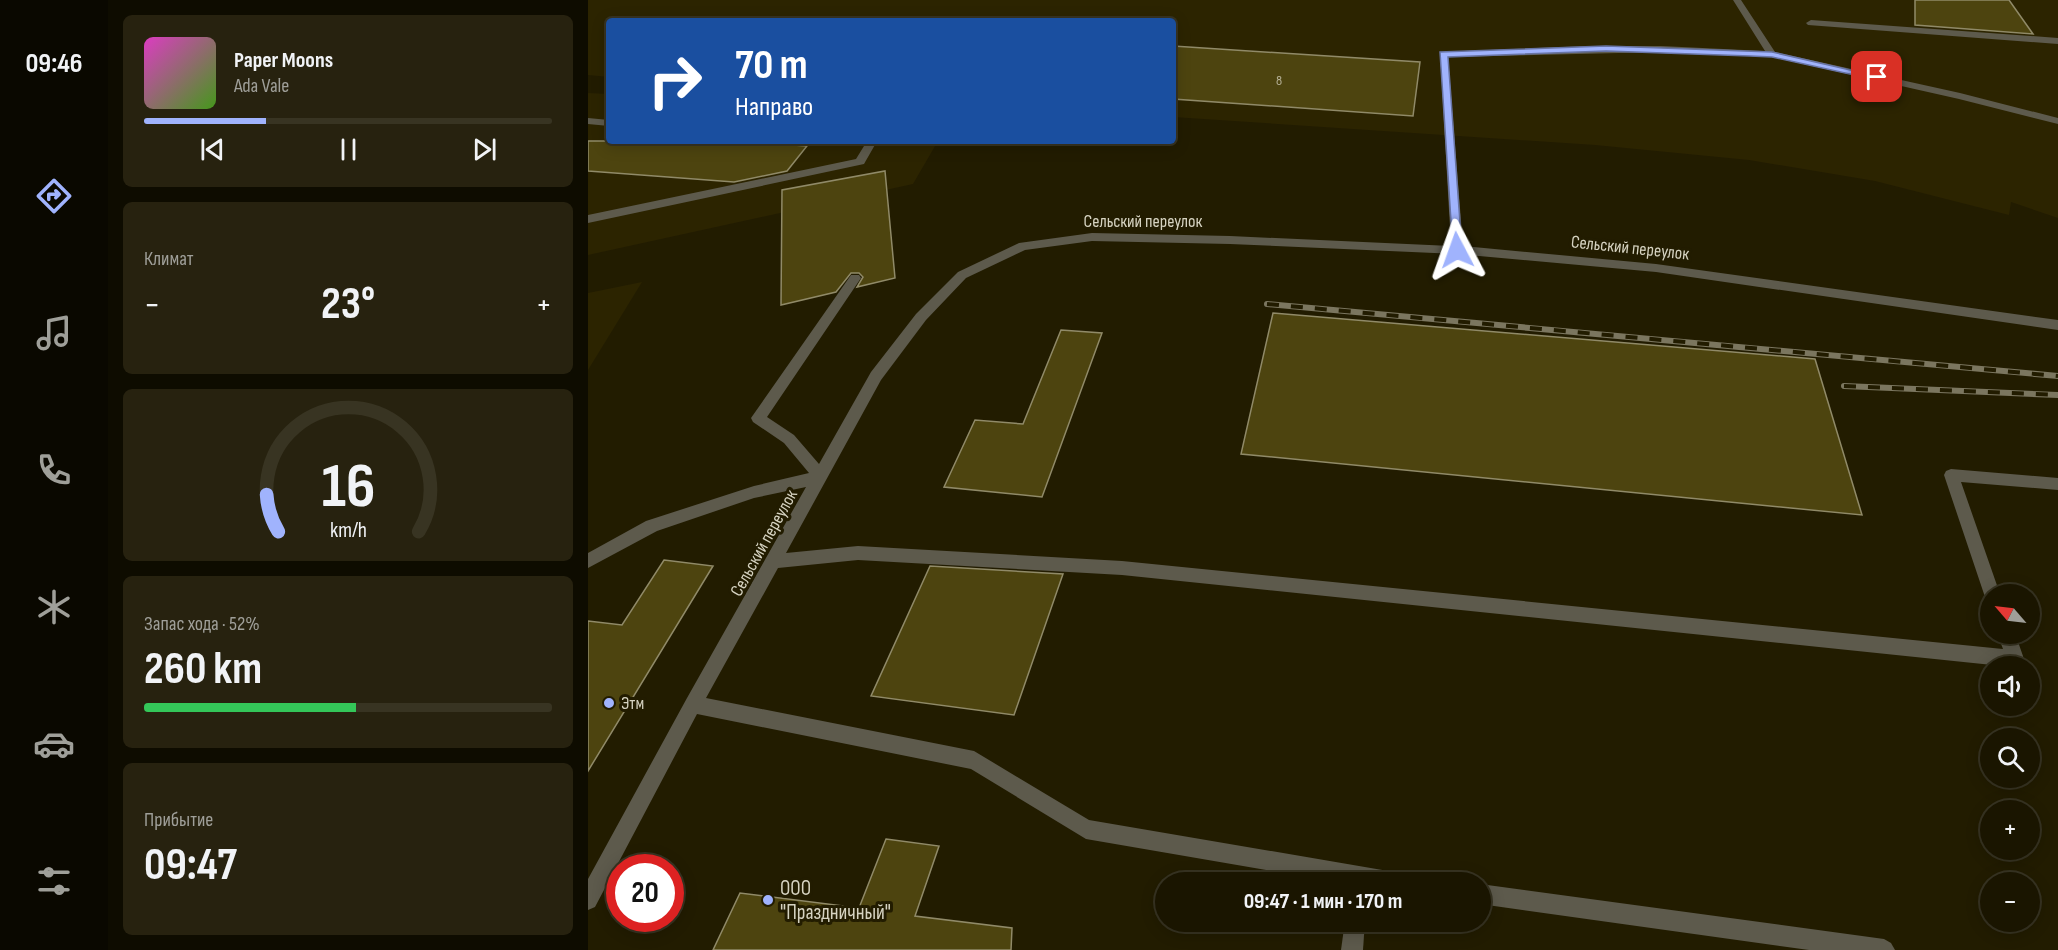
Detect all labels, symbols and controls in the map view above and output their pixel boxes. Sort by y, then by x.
text: 70 m [735,40,808,91]
icon: right [636,42,714,120]
text: Paper Moons [234,47,333,74]
text: 09:46 [26,48,82,80]
pin [1851,51,1902,102]
icon: arrive [1860,60,1893,93]
house number: 8 [1276,72,1282,89]
text: Ada Vale [234,74,289,98]
text: Направо [735,91,813,123]
icon: previous [196,133,229,166]
icon: pause [332,133,365,166]
icon: next [468,133,501,166]
icon: directions [33,175,75,217]
street label: Сельский переулок [1084,211,1203,232]
position arrow [1425,218,1489,282]
street label: Сельский переулок [1570,231,1690,265]
text: Климат [144,247,194,271]
text: 23° [321,277,375,332]
text: − [144,285,160,325]
text: + [536,285,552,325]
icon: music [33,312,75,354]
icon: phone [33,449,75,491]
text: 16 [321,450,375,525]
street label: Сельский переулок [726,486,802,600]
text: km/h [329,518,367,543]
north arrow [1980,584,2040,644]
map controls [1980,584,2040,932]
icon: climate [33,586,75,628]
text: Запас хода · 52% [144,612,260,636]
text: 260 km [144,642,262,697]
button: sound [1980,656,2040,716]
place label: Этм [621,693,644,714]
marker: Этм [602,696,616,710]
icon: car [33,723,75,765]
button: search [1980,728,2040,788]
button: + [1980,800,2040,860]
text: Прибытие [144,808,213,832]
text: 09:47 [144,838,237,893]
speed limit sign: 20 [606,854,684,932]
icon: filters [33,860,75,902]
button: − [1980,872,2040,932]
place label: ООО "Праздничный" [780,876,891,925]
text: 09:47 · 1 мин · 170 m [1244,888,1402,915]
marker: ООО "Праздничный" [761,893,775,907]

